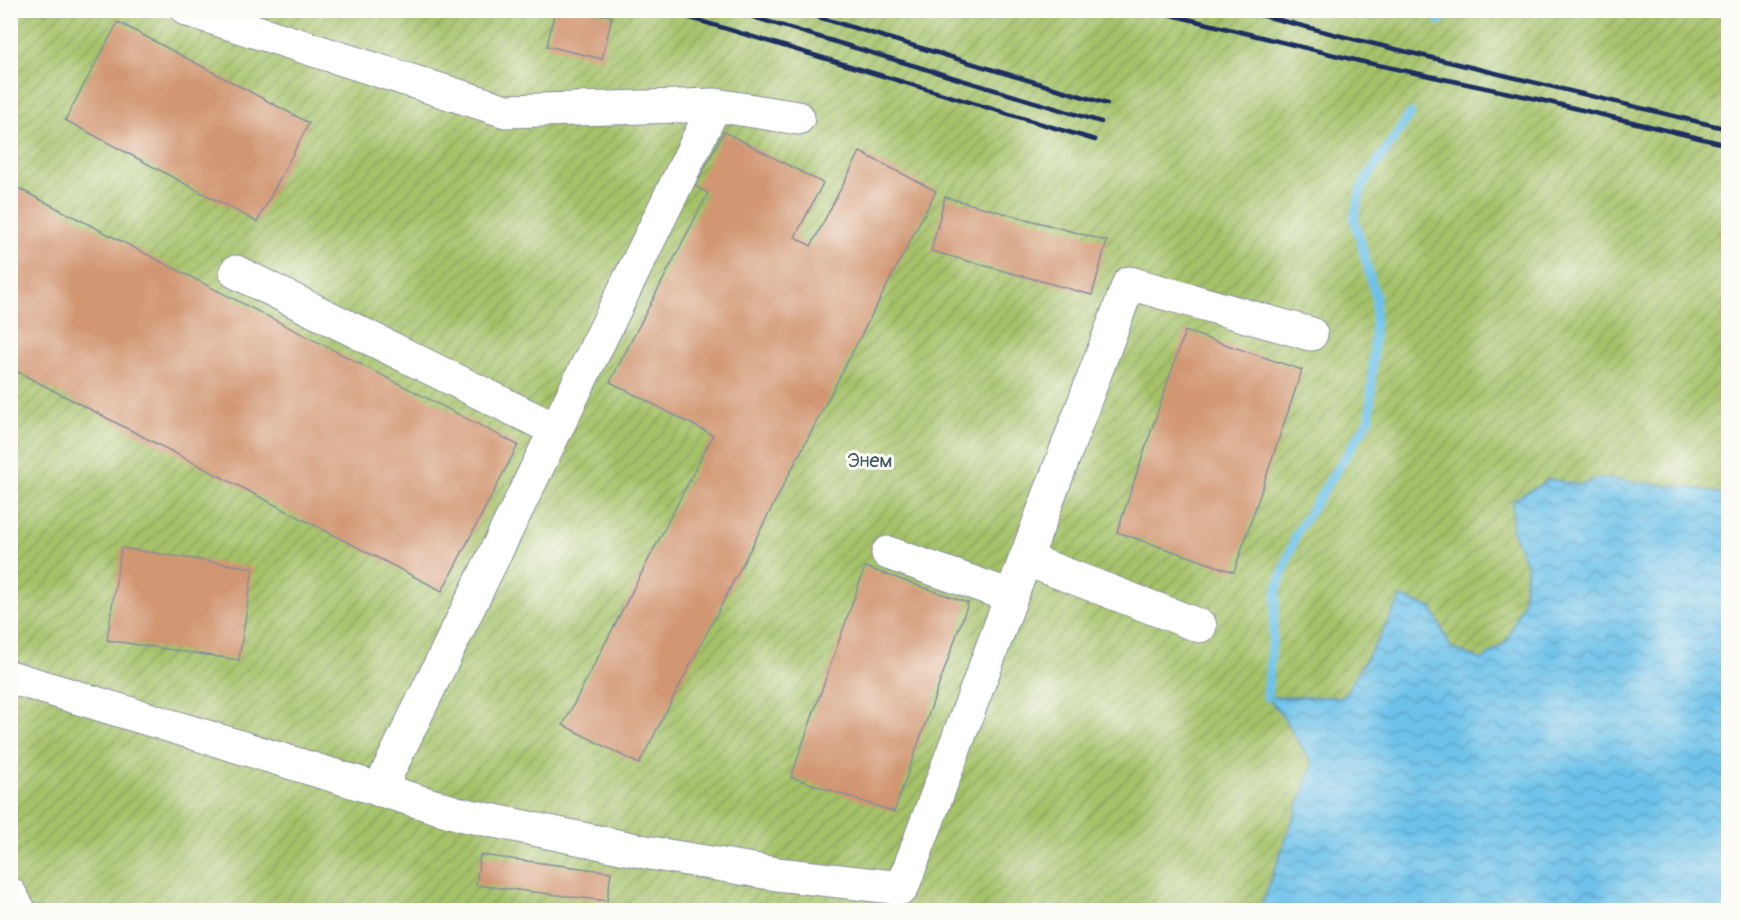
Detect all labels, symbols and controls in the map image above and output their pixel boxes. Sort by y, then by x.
park label: Энем [847,448,893,473]

